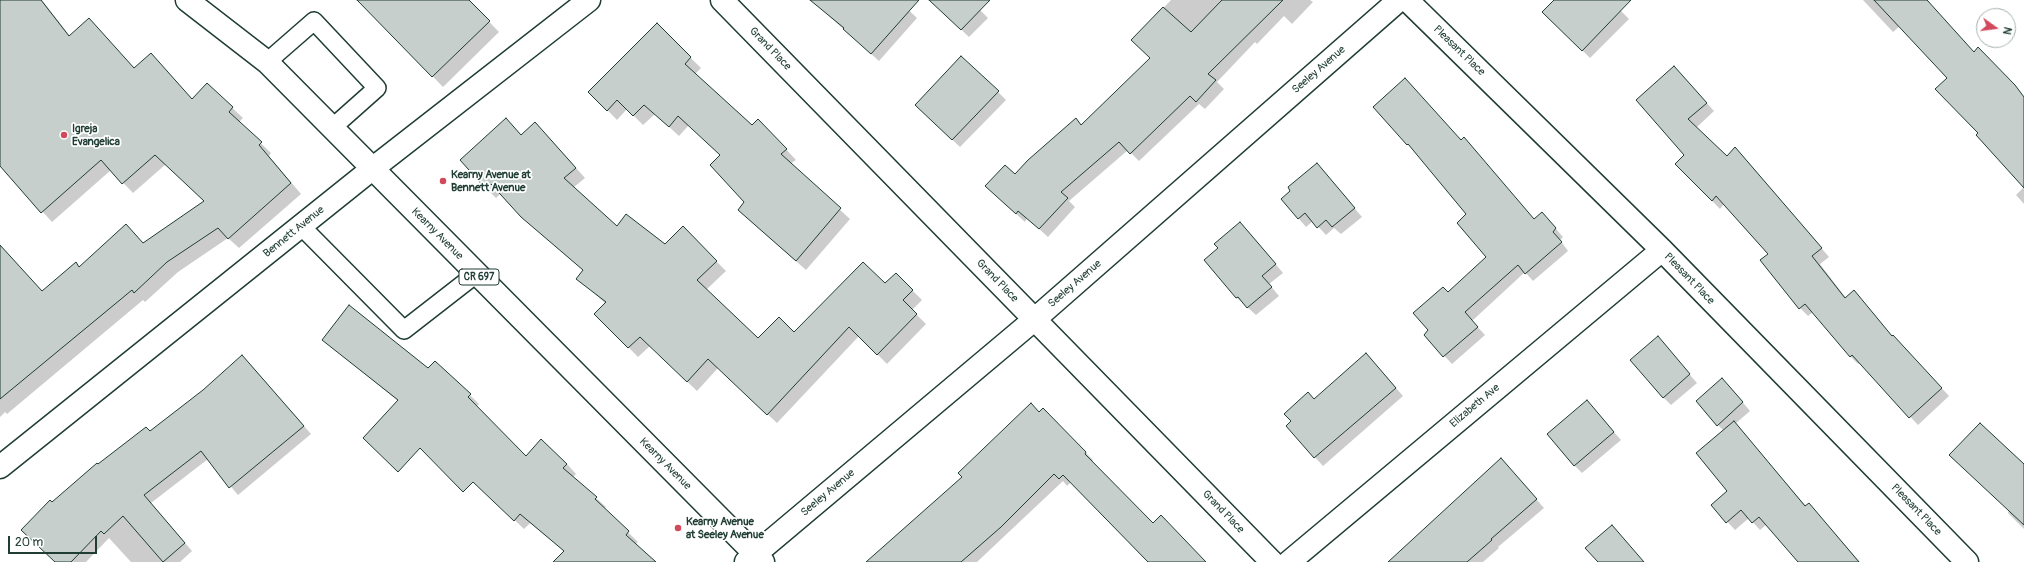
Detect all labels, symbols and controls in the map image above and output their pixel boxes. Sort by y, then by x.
north arrow [1976,8,2016,48]
street label: Pleasant Place [1430,23,1488,79]
street label: Grand Place [746,25,794,73]
text: N [2000,26,2014,36]
street label: Seeley Avenue [1290,43,1348,97]
place label: Igreja Evangelica [72,122,120,148]
marker: Igreja Evangelica [59,130,69,140]
place label: Kearny Avenue at Bennett Avenue [451,168,531,194]
marker: Kearny Avenue at Bennett Avenue [438,176,448,186]
street label: Bennett Avenue [261,203,327,261]
street label: Kearny Avenue [408,205,466,263]
street label: Pleasant Place [1661,250,1717,308]
street label: Grand Place [973,257,1021,305]
street label: Seeley Avenue [1046,257,1104,311]
road number: CR 697 [459,269,499,285]
street label: Elizabeth Ave [1447,381,1503,431]
street label: Kearny Avenue [636,435,694,493]
street label: Seeley Avenue [798,467,858,519]
street label: Pleasant Place [1888,481,1944,539]
street label: Grand Place [1199,488,1247,536]
place label: Kearny Avenue at Seeley Avenue [686,515,764,541]
marker: Kearny Avenue at Seeley Avenue [673,523,683,533]
scale bar [10,528,99,554]
text: 20 m [15,535,43,550]

